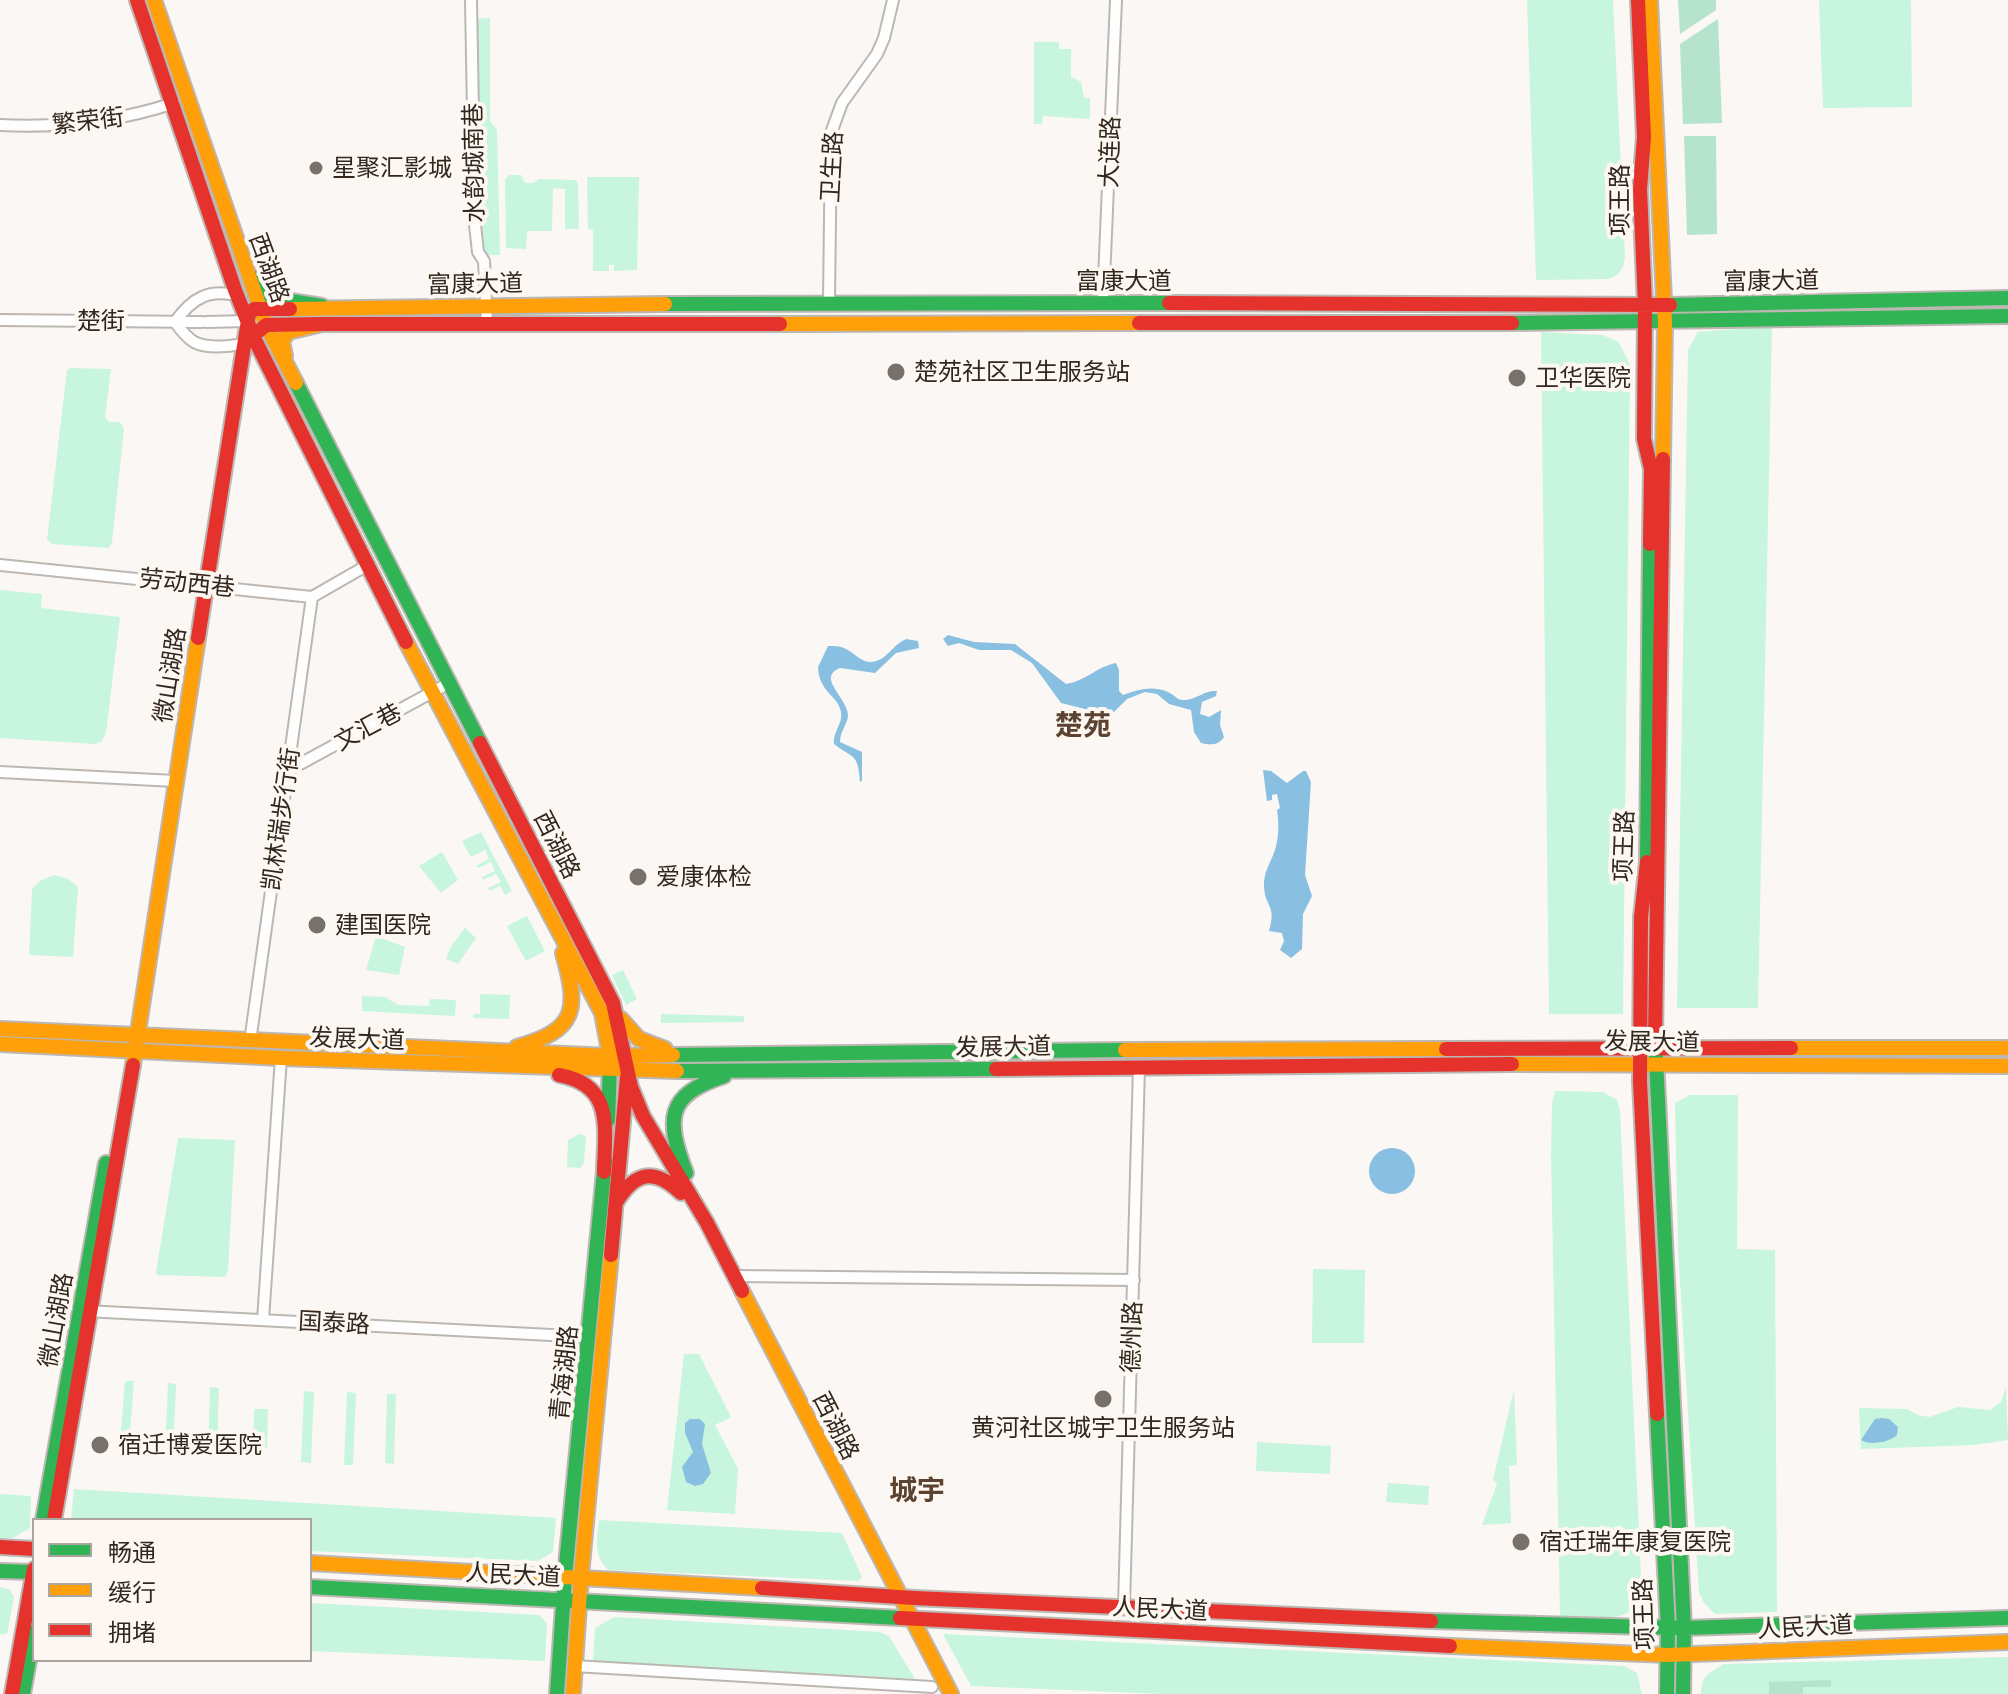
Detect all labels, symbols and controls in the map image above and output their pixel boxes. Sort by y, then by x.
street label: 繁荣街 [51,102,125,140]
street label: 水韵城南巷 [459,103,489,223]
street label: 大连路 [1094,116,1126,188]
street label: 卫生路 [816,130,848,204]
place label: 星聚汇影城 [332,154,452,182]
marker: 星聚汇影城 [307,159,325,177]
street label: 项王路 [1606,164,1634,236]
street label: 西湖路 [243,229,295,307]
street label: 富康大道 [1723,266,1819,296]
street label: 富康大道 [1076,267,1172,295]
street label: 富康大道 [427,269,523,299]
street label: 楚街 [77,307,125,335]
place label: 楚苑社区卫生服务站 [914,358,1130,386]
marker: 楚苑社区卫生服务站 [885,361,907,383]
place label: 卫华医院 [1535,364,1631,392]
marker: 卫华医院 [1506,367,1528,389]
street label: 劳动西巷 [138,564,236,602]
street label: 微山湖路 [148,625,192,725]
street label: 文汇巷 [329,697,407,757]
district label: 楚苑 [1055,709,1111,743]
street label: 凯林瑞步行街 [257,746,305,892]
street label: 西湖路 [528,806,586,884]
street label: 项王路 [1608,810,1640,882]
place label: 爱康体检 [656,863,752,891]
marker: 爱康体检 [627,866,649,888]
place label: 建国医院 [335,911,431,939]
marker: 建国医院 [306,914,328,936]
street label: 发展大道 [309,1023,405,1055]
street label: 发展大道 [1604,1027,1700,1057]
street label: 发展大道 [955,1032,1051,1062]
street label: 微山湖路 [33,1270,79,1370]
street label: 德州路 [1116,1301,1148,1373]
street label: 国泰路 [297,1307,371,1339]
street label: 青海湖路 [545,1324,583,1422]
street label: 西湖路 [807,1387,865,1465]
marker: 黄河社区城宇卫生服务站 [1092,1388,1114,1410]
place label: 黄河社区城宇卫生服务站 [971,1414,1235,1442]
place label: 宿迁博爱医院 [118,1431,262,1459]
marker: 宿迁博爱医院 [89,1434,111,1456]
district label: 城宇 [889,1474,945,1508]
legend [32,1518,312,1662]
place label: 宿迁瑞年康复医院 [1539,1528,1731,1556]
marker: 宿迁瑞年康复医院 [1510,1531,1532,1553]
text: 畅通 [108,1539,156,1566]
street label: 人民大道 [464,1558,562,1592]
street label: 项王路 [1628,1578,1660,1650]
text: 缓行 [108,1579,156,1606]
street label: 人民大道 [1111,1592,1209,1626]
street label: 人民大道 [1756,1610,1854,1644]
text: 拥堵 [108,1619,156,1646]

